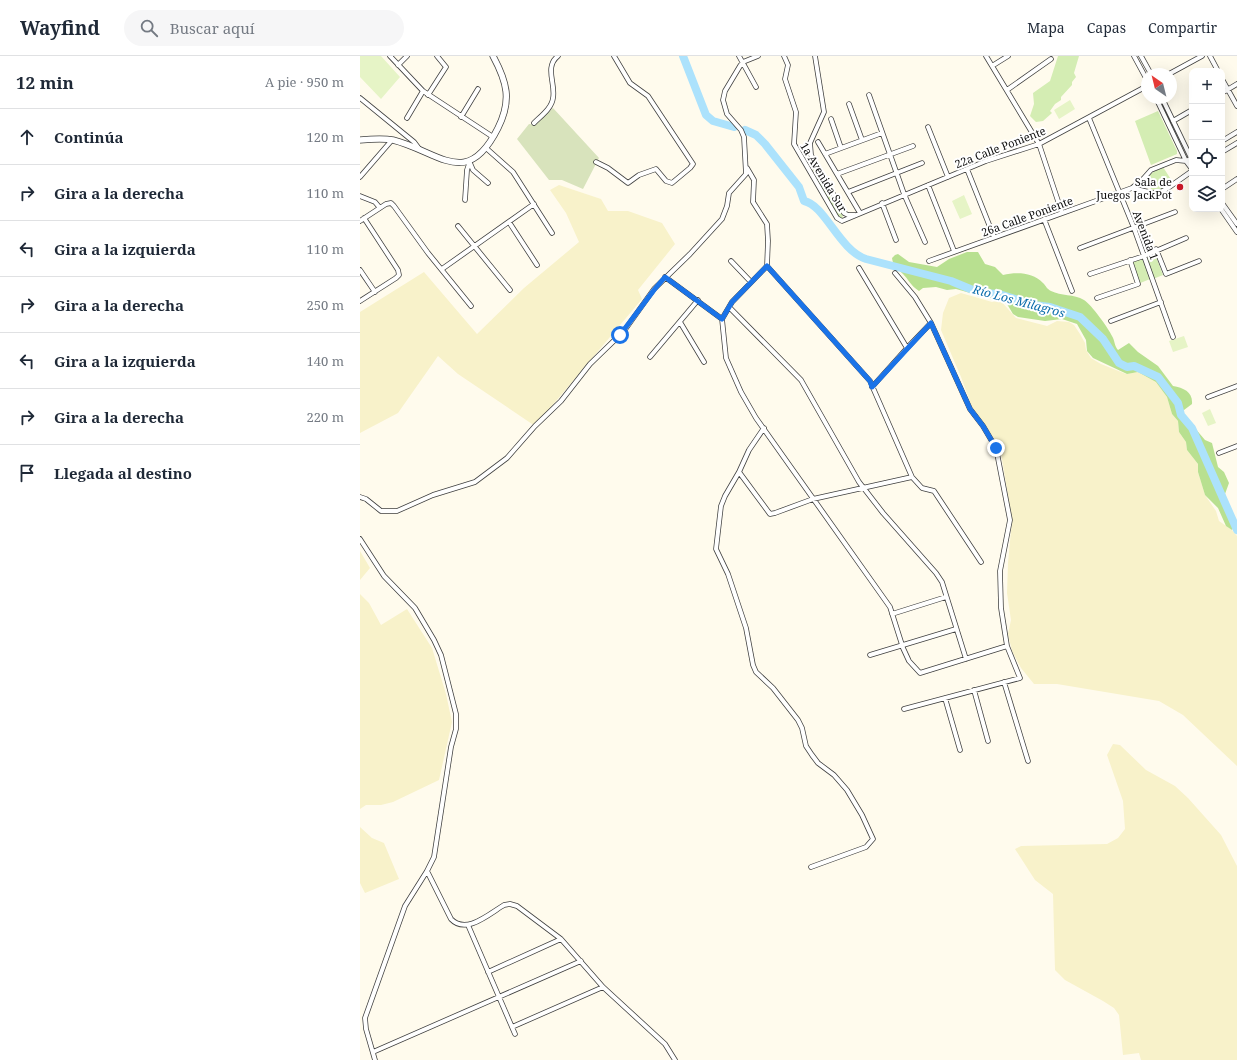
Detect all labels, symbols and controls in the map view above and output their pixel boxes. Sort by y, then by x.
search box [124,10,404,46]
text: Wayfind [20,15,100,41]
icon: search [138,17,160,39]
text: Buscar aquí [170,18,255,38]
text: Mapa [1027,18,1065,37]
text: Capas [1087,18,1126,37]
text: Compartir [1148,18,1217,37]
north arrow [1141,68,1177,104]
map controls [1189,68,1225,212]
button: + [1189,68,1225,104]
text: 12 min [16,71,74,94]
text: A pie · 950 m [265,73,344,91]
button: − [1189,104,1225,140]
street label: 22a Calle Poniente [952,123,1048,171]
icon: ahead [16,126,38,148]
text: Continúa [54,127,124,147]
text: 120 m [307,128,344,146]
street label: 1a Avenida Sur [797,139,851,215]
button: locate [1189,140,1225,176]
place label: Sala de Juegos JackPot [1095,174,1172,202]
button: layers [1189,176,1225,212]
icon: right [16,182,38,204]
marker: Sala de Juegos JackPot [1175,182,1185,192]
text: Gira a la derecha [54,183,184,203]
text: 110 m [307,184,344,202]
street label: 26a Calle Poniente [979,192,1075,240]
street label: Avenida 1 [1130,208,1162,262]
icon: left [16,238,38,260]
text: Gira a la izquierda [54,239,196,259]
text: 110 m [307,240,344,258]
water label: Río Los Milagros [970,280,1067,322]
icon: right [16,294,38,316]
text: Gira a la derecha [54,295,184,315]
text: 250 m [307,296,344,314]
route start [611,326,629,344]
icon: left [16,350,38,372]
text: Gira a la izquierda [54,351,196,371]
text: 140 m [307,352,344,370]
icon: right [16,406,38,428]
text: Gira a la derecha [54,407,184,427]
text: 220 m [307,408,344,426]
route end [987,439,1005,457]
icon: arrive [16,462,38,484]
text: Llegada al destino [54,463,192,483]

